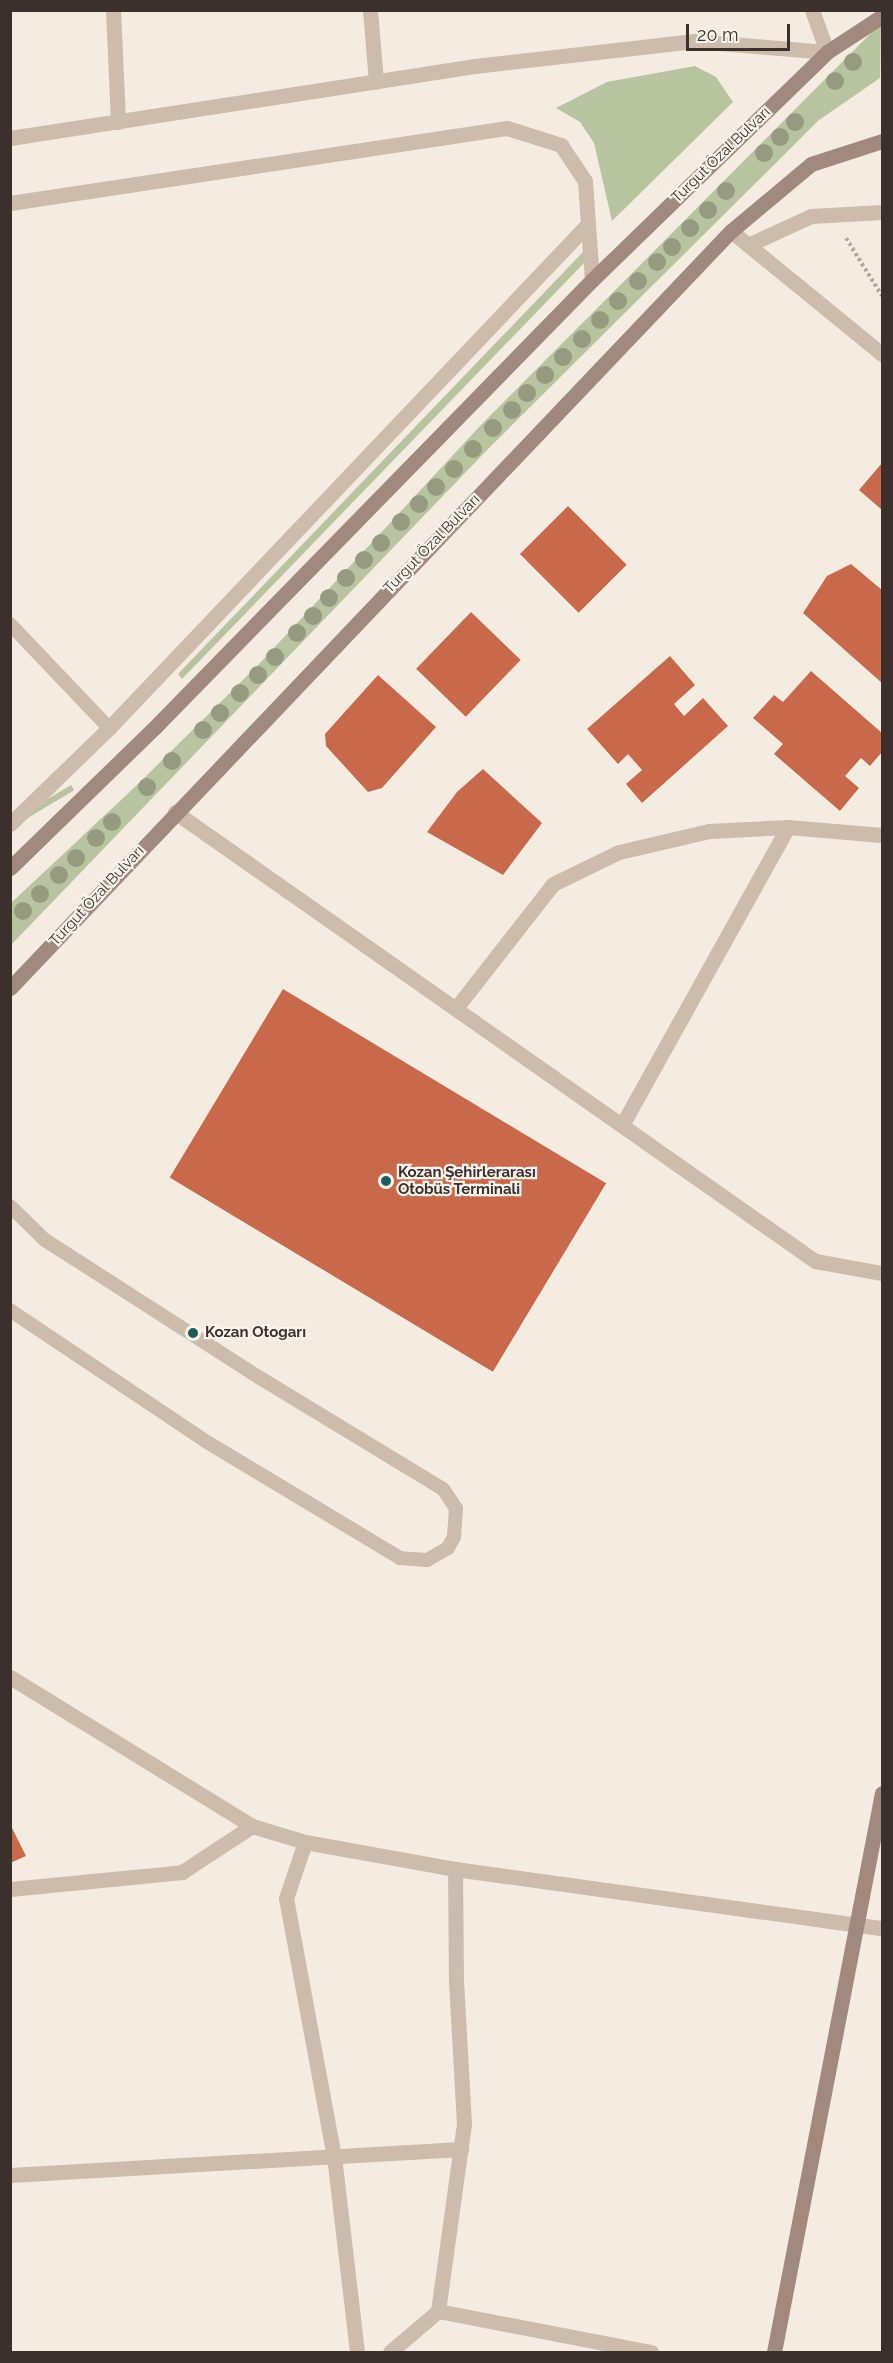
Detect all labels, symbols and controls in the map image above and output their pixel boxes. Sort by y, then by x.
scale bar [689,12,792,50]
text: 20 m [697,24,739,45]
street label: Turgut Özal Bulvarı [668,103,774,207]
street label: Turgut Özal Bulvarı [380,491,484,597]
street label: Turgut Özal Bulvarı [46,842,148,950]
place label: Kozan Şehirlerarası Otobüs Terminali [398,1163,536,1198]
marker: Kozan Şehirlerarası Otobüs Terminali [379,1174,393,1188]
place label: Kozan Otogarı [205,1324,306,1342]
marker: Kozan Otogarı [186,1326,200,1340]

